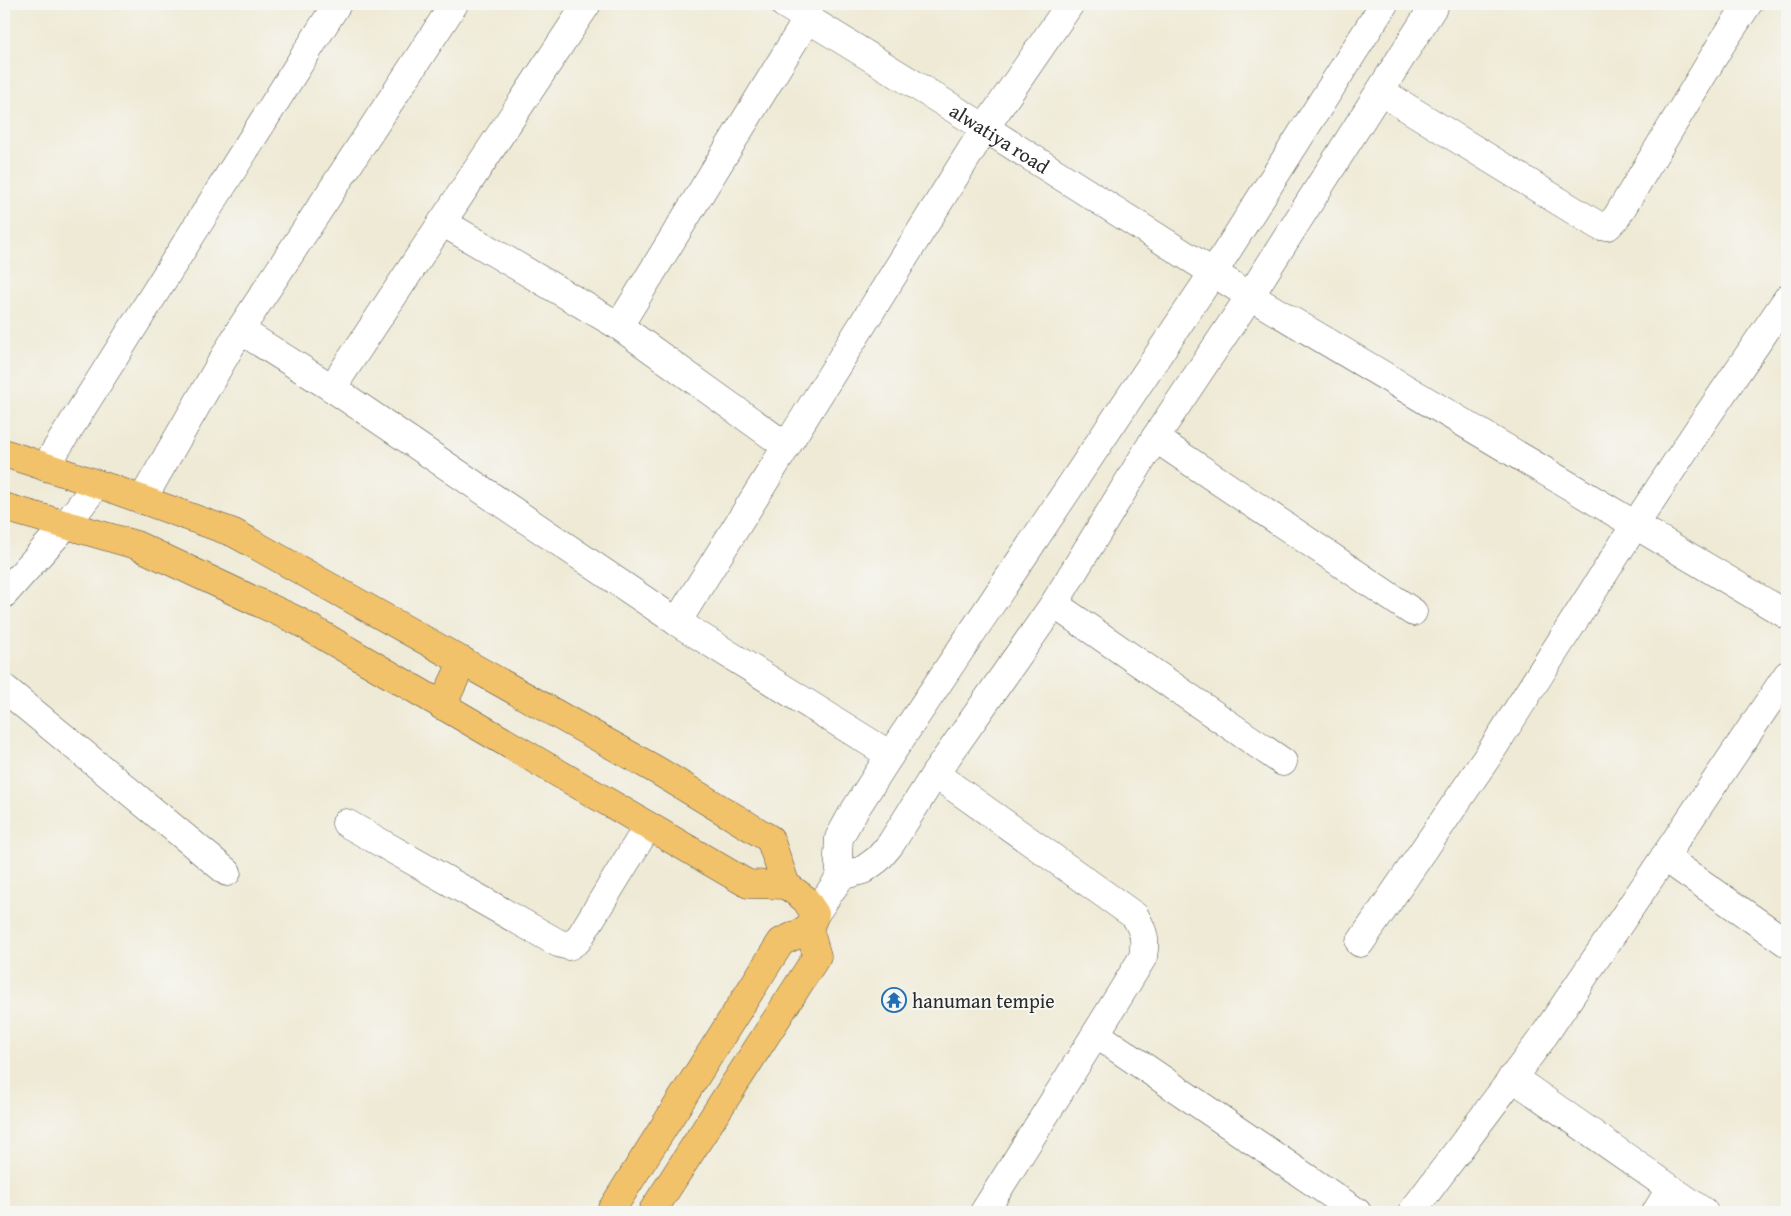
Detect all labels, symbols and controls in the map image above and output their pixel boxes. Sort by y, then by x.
street label: alwatiya road [944,95,1056,180]
place label: hanuman tempie [912,986,1055,1015]
temple icon: hanuman tempie [881,987,907,1013]

